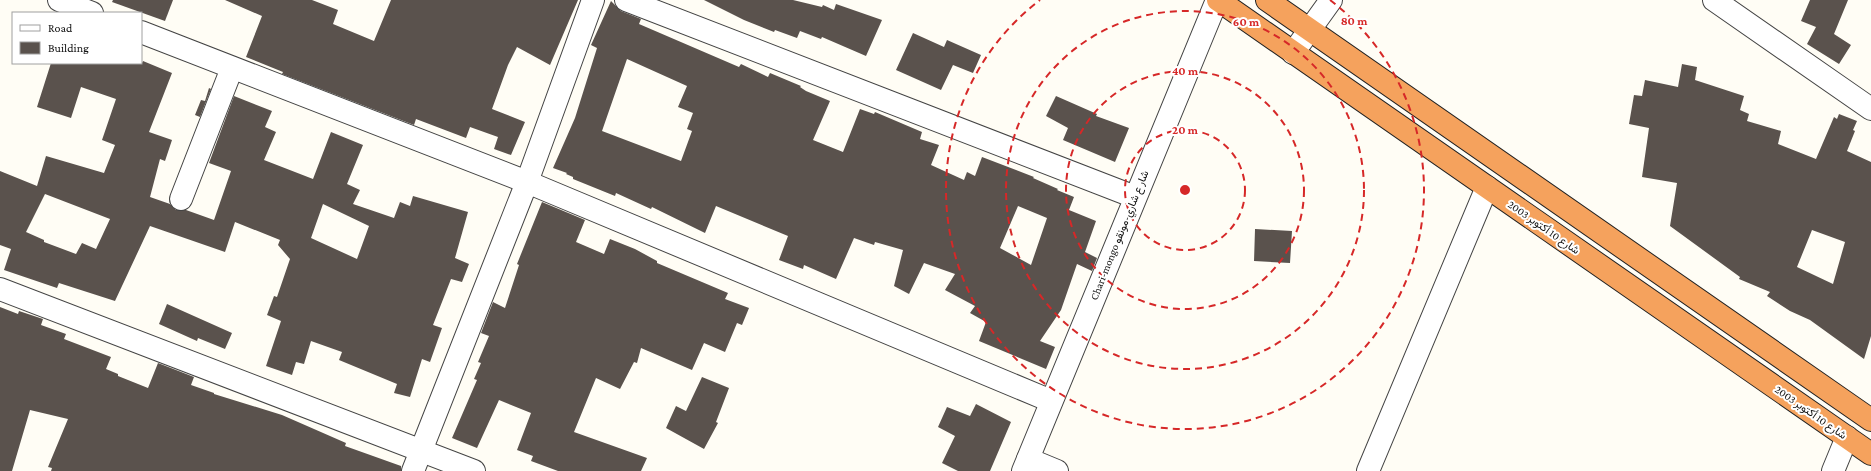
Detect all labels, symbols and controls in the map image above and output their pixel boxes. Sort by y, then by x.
legend [12,12,142,64]
text: 80 m [1341,14,1368,28]
text: 60 m [1233,15,1260,29]
text: Road [48,21,73,35]
text: Building [48,41,89,55]
text: 40 m [1172,64,1199,78]
text: 20 m [1172,123,1199,137]
street label: Chari-mongo شار ع شاري-مونقو [1087,168,1154,303]
centre of rings [1178,183,1192,197]
street label: شارع 10 أكتوبر 2003 [1505,198,1582,258]
street label: شارع 10 أكتوبر 2003 [1772,383,1849,443]

